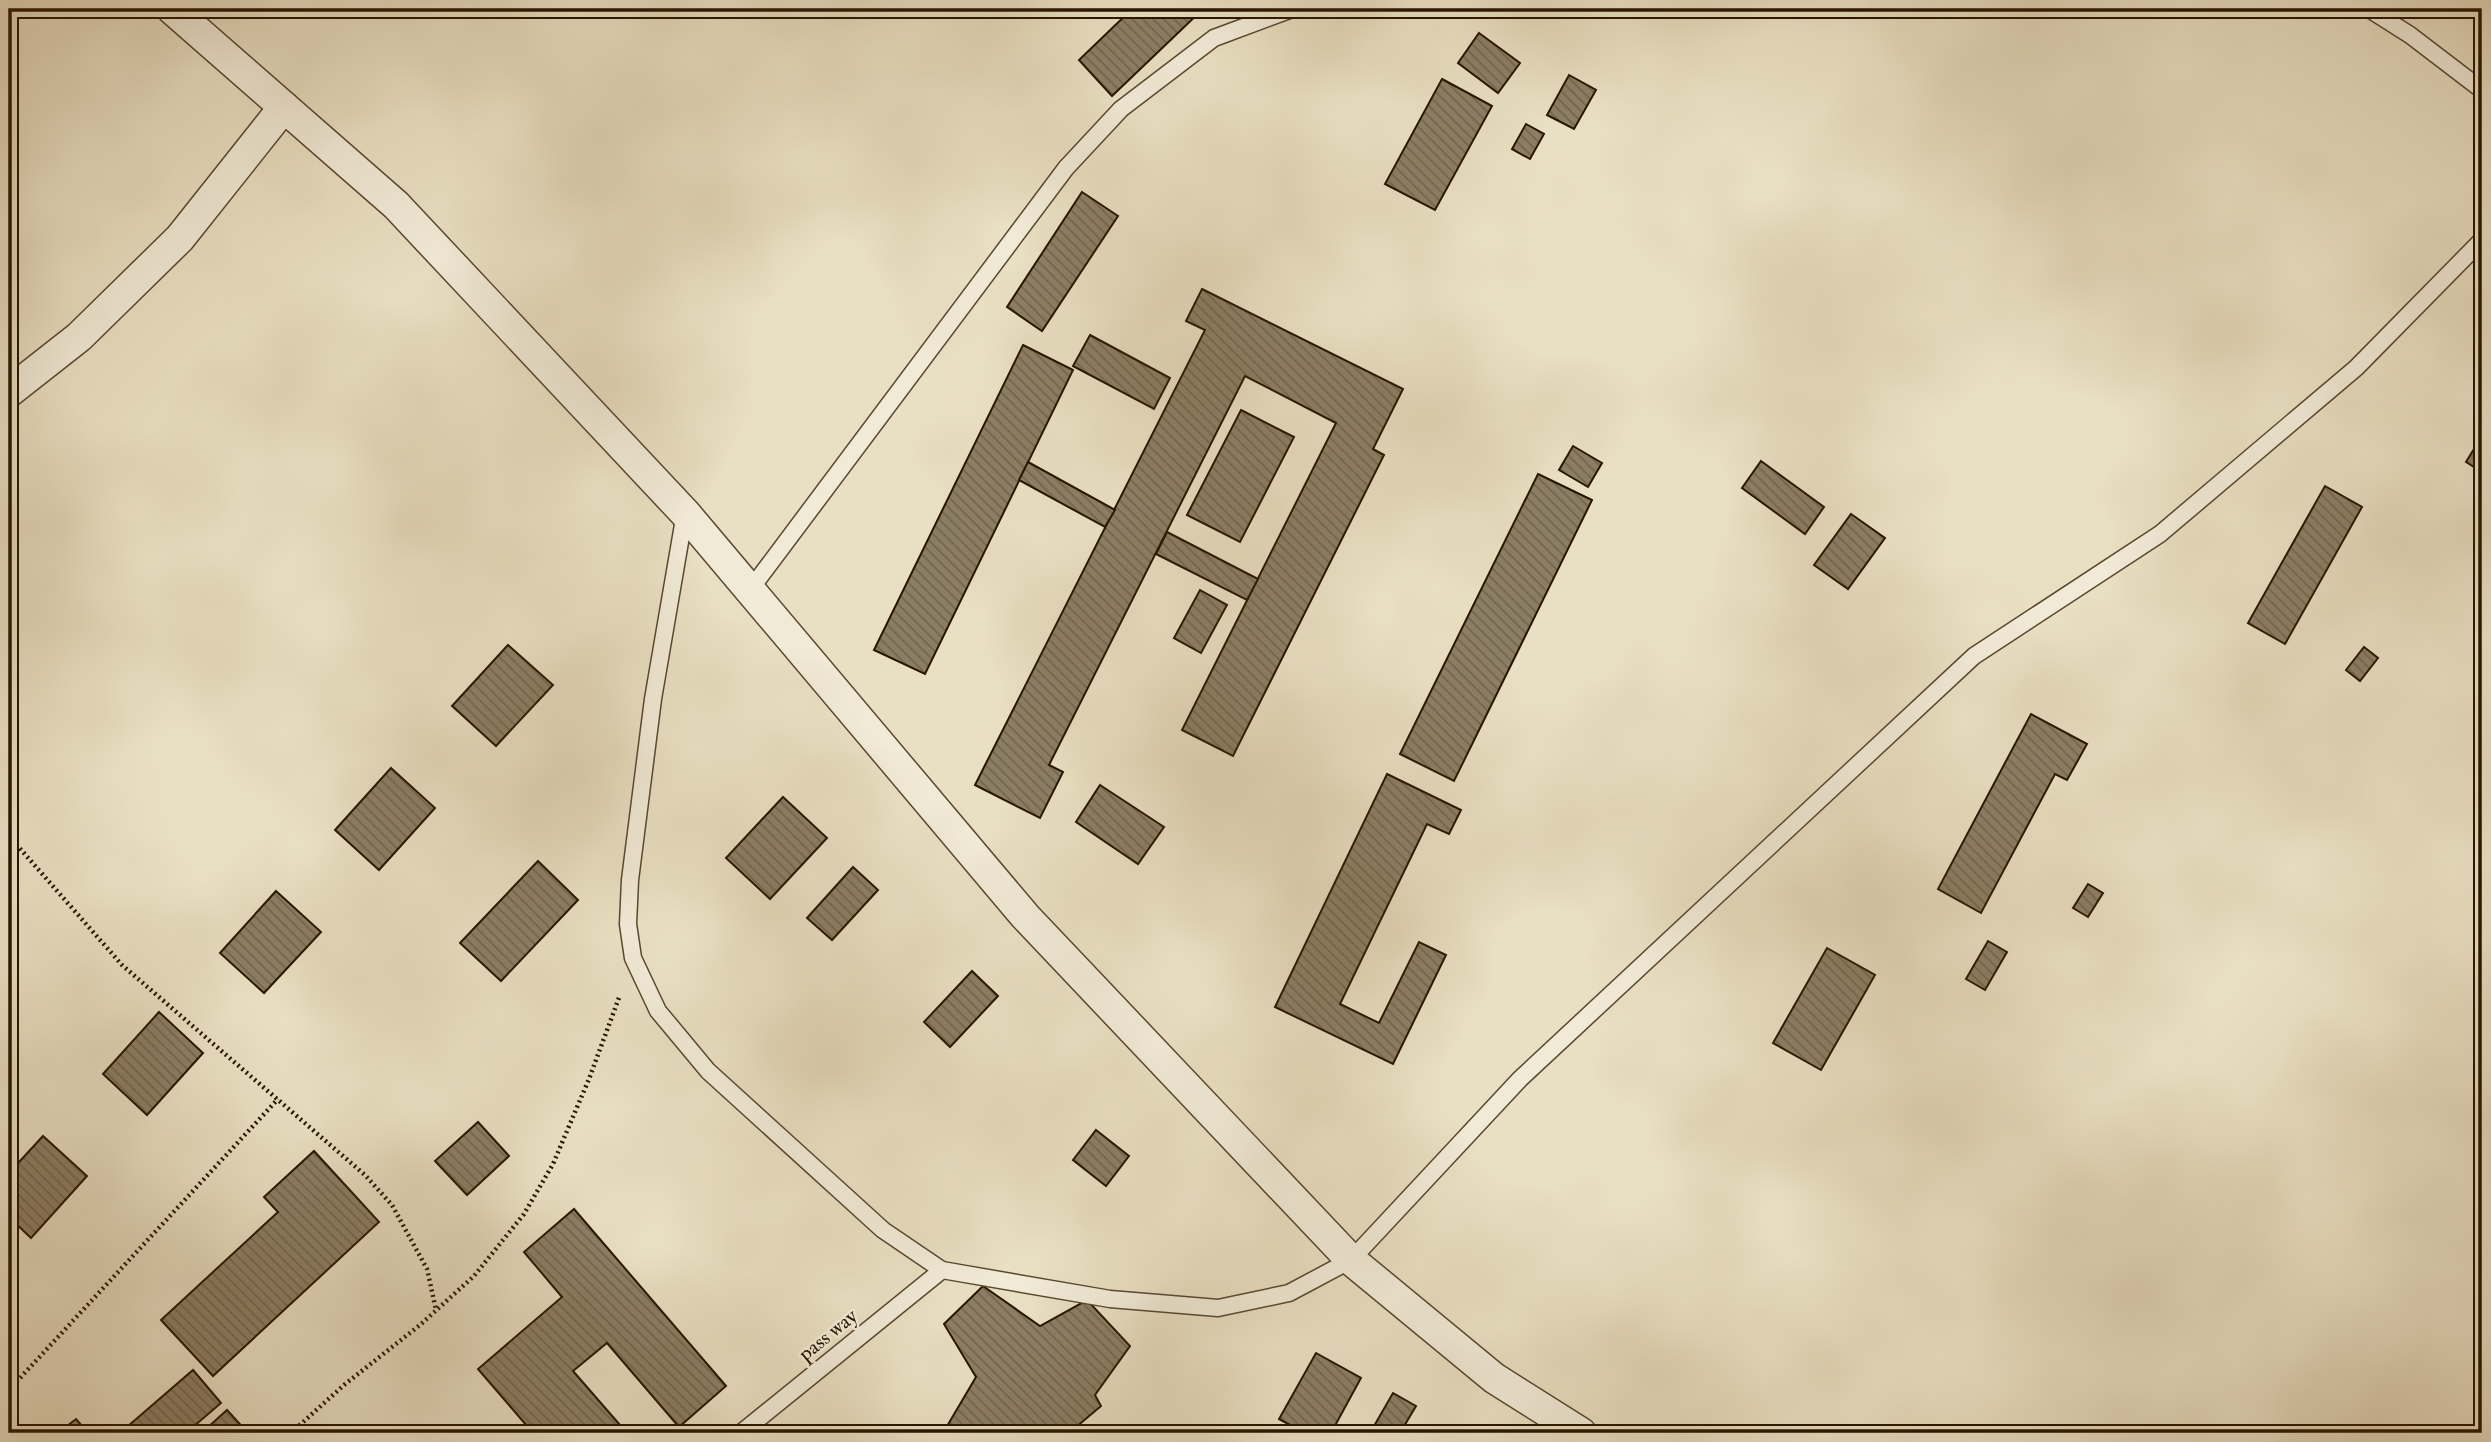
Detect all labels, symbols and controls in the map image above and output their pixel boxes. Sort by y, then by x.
street label: pass way [792,1302,864,1368]

